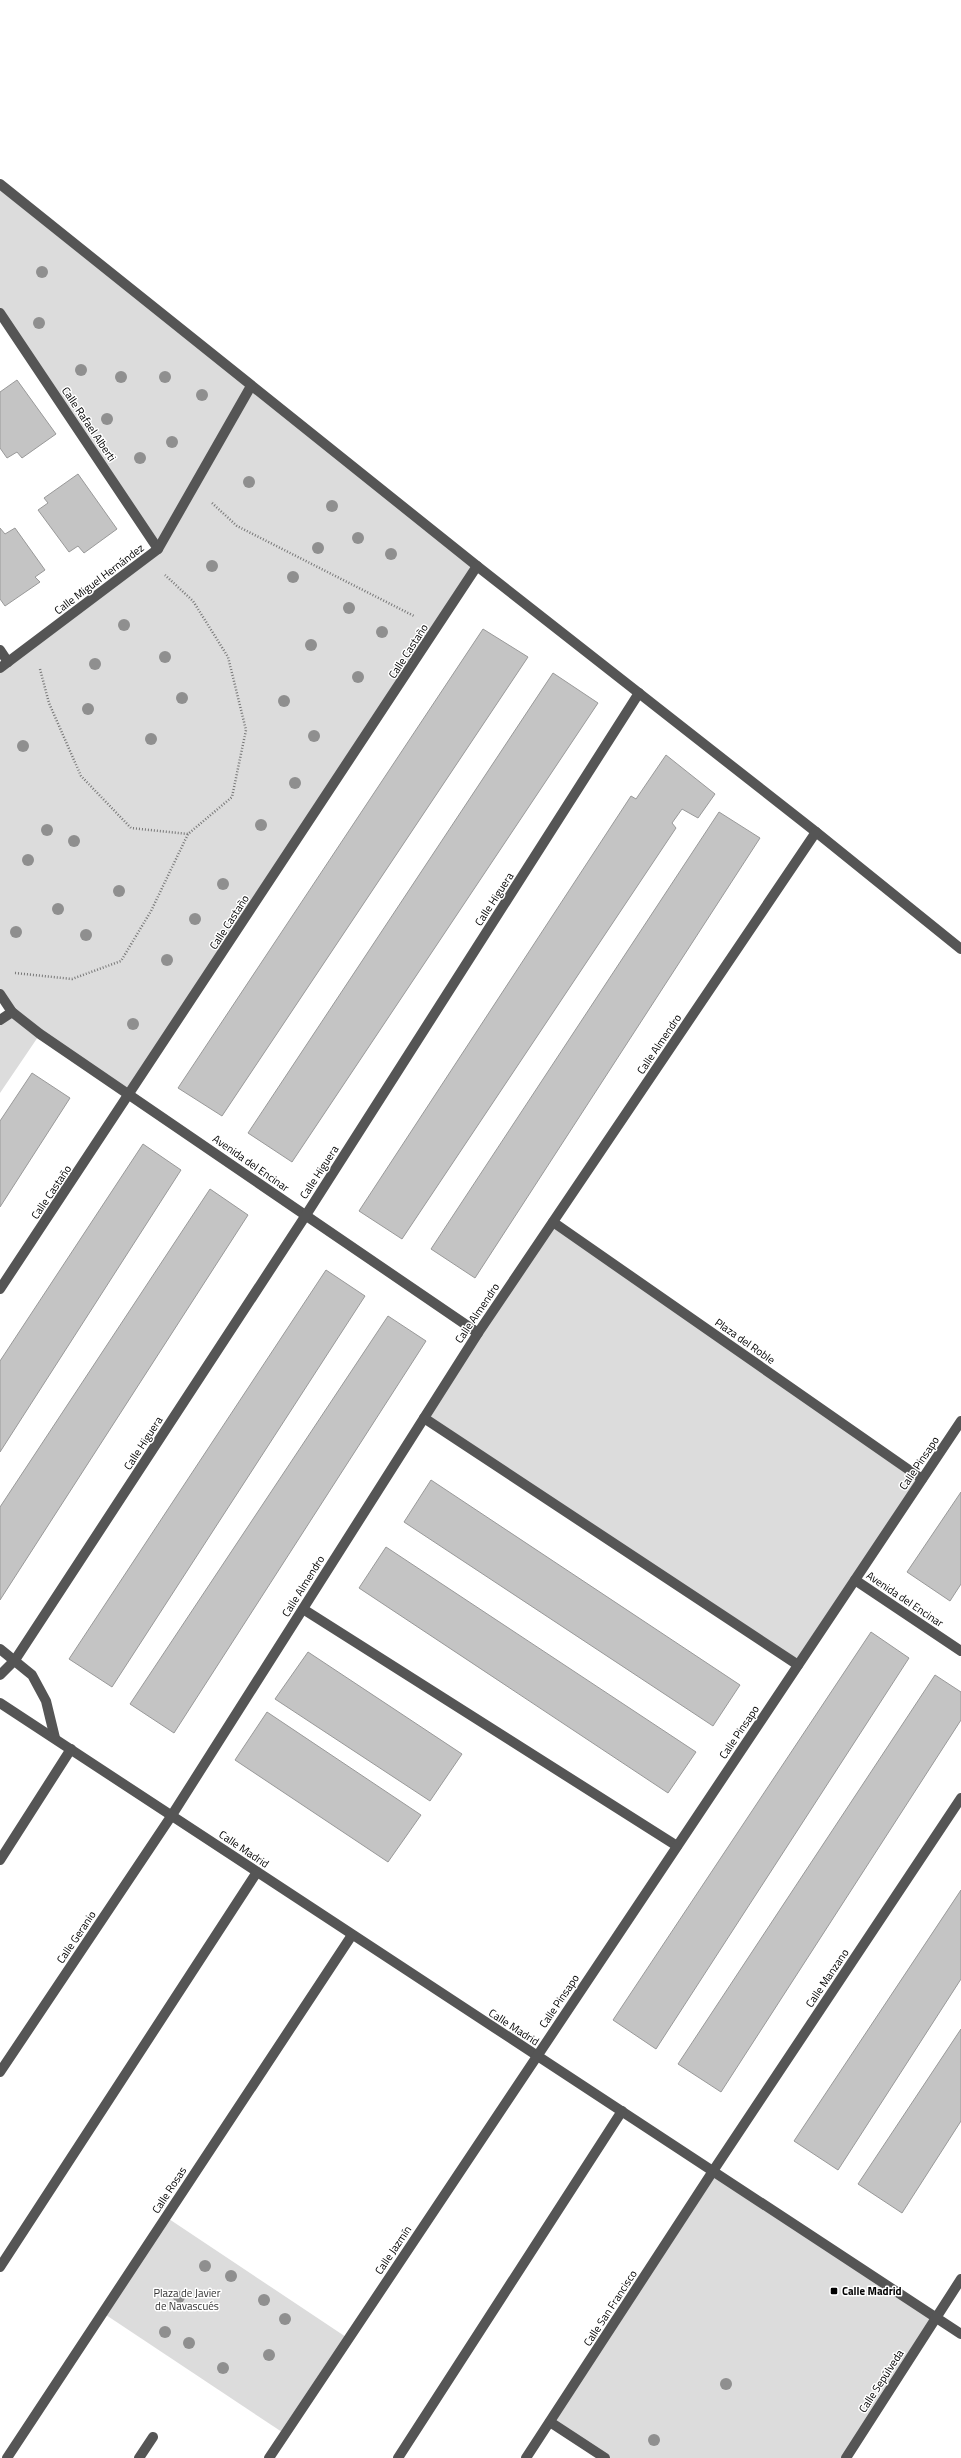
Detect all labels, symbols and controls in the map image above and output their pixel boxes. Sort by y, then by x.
street label: Calle Rafael Alberti [58,383,120,465]
street label: Calle Miguel Hernández [51,540,147,618]
street label: Calle Castaño [384,620,432,681]
street label: Calle Higuera [471,869,518,929]
street label: Calle Castaño [205,891,253,952]
street label: Calle Almendro [633,1011,685,1077]
street label: Avenida del Encinar [210,1131,293,1195]
street label: Calle Higuera [296,1142,343,1202]
street label: Calle Castaño [27,1162,75,1222]
street label: Calle Almendro [451,1280,503,1346]
street label: Plaza del Roble [712,1314,779,1368]
street label: Calle Higuera [120,1413,167,1473]
street label: Calle Pinsapo [895,1433,943,1493]
street label: Calle Almendro [278,1552,328,1620]
street label: Avenida del Encinar [863,1567,947,1631]
street label: Calle Pinsapo [715,1702,763,1762]
street label: Calle Madrid [216,1826,272,1872]
street label: Calle Geranio [53,1907,100,1966]
street label: Calle Manzano [802,1945,853,2010]
street label: Calle Pinsapo [535,1971,583,2031]
street label: Calle Madrid [486,2005,542,2049]
street label: Calle Rosas [148,2164,190,2216]
street label: Calle Jazmín [371,2222,415,2278]
street label: Calle San Francisco [579,2267,641,2349]
place label: Calle Madrid [842,2283,902,2299]
park label: Plaza de Javier de Navascués [153,2285,221,2314]
marker: Calle Madrid [829,2286,839,2296]
street label: Calle Sepúlveda [855,2346,908,2416]

